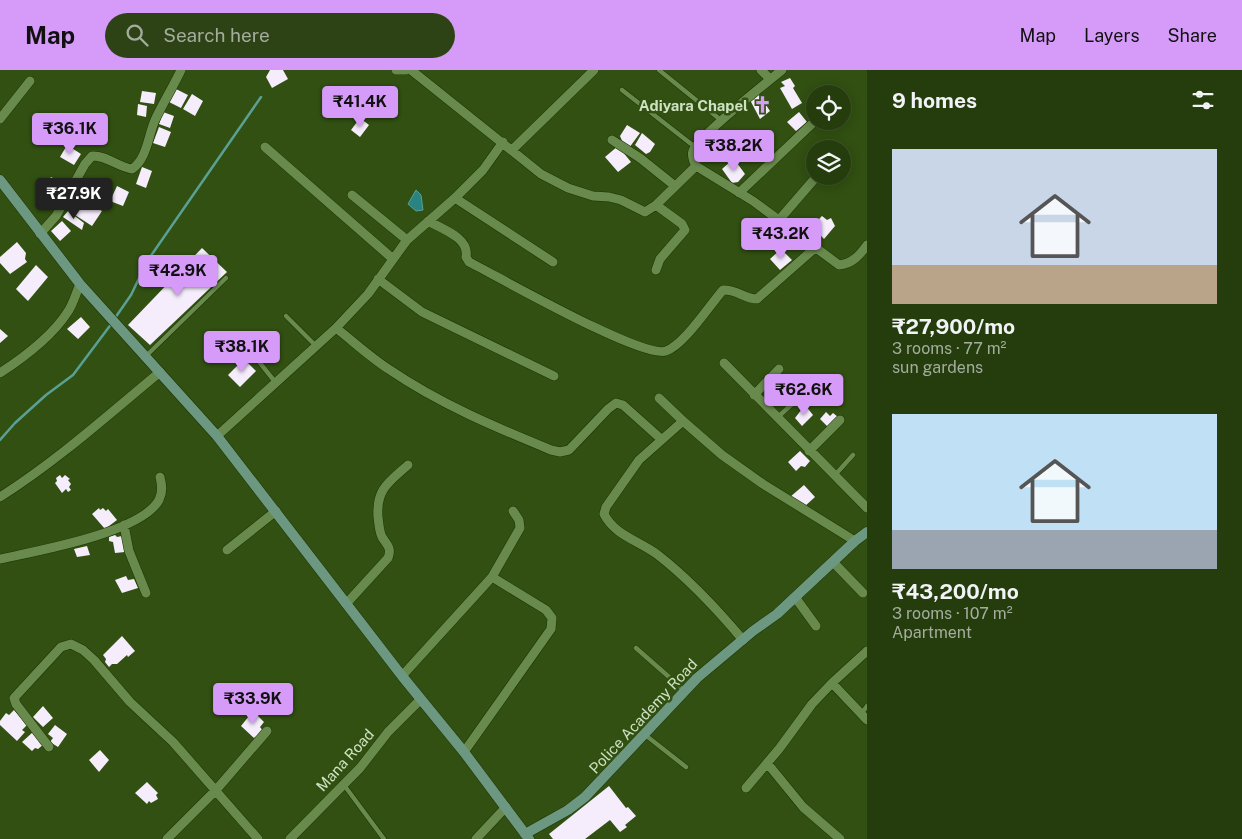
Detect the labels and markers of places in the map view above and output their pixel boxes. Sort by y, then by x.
pin: ₹41.4K [319,85,401,128]
church icon: Adiyara Chapel [752,95,772,115]
place label: Adiyara Chapel [639,97,748,114]
pin: ₹36.1K [29,112,111,155]
pin: ₹38.2K [693,129,775,172]
pin: ₹27.9K [33,178,115,220]
pin: ₹43.2K [740,218,822,260]
pin: ₹42.9K [137,254,219,297]
pin: ₹38.1K [201,330,283,373]
pin: ₹62.6K [763,374,845,416]
pin: ₹33.9K [212,682,294,725]

